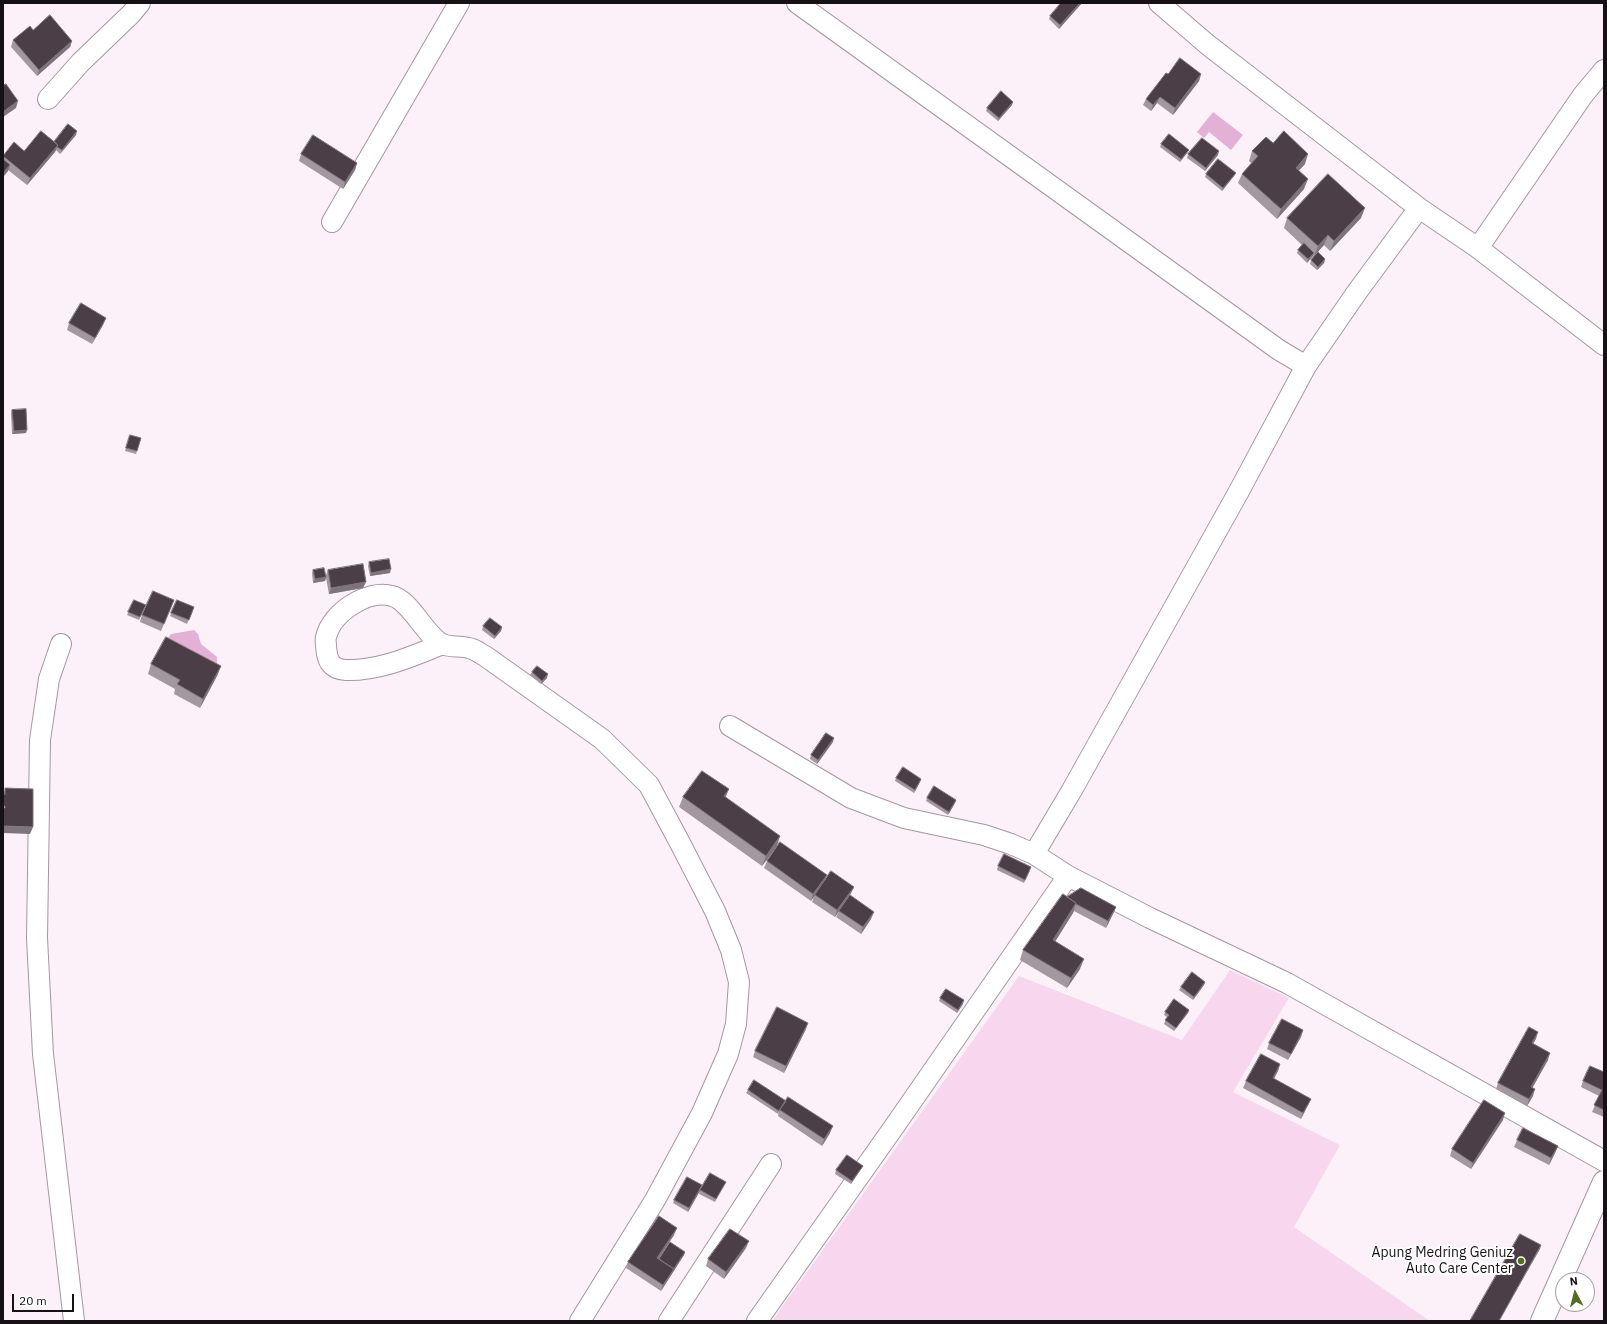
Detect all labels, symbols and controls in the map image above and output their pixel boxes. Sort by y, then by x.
place label: Apung Medring Geniuz Auto Care Center [1372,1245,1513,1278]
marker: Apung Medring Geniuz Auto Care Center [1516,1256,1526,1266]
north arrow [1555,1272,1595,1312]
text: N [1569,1274,1578,1289]
scale bar [14,1286,76,1312]
text: 20 m [19,1293,47,1308]

